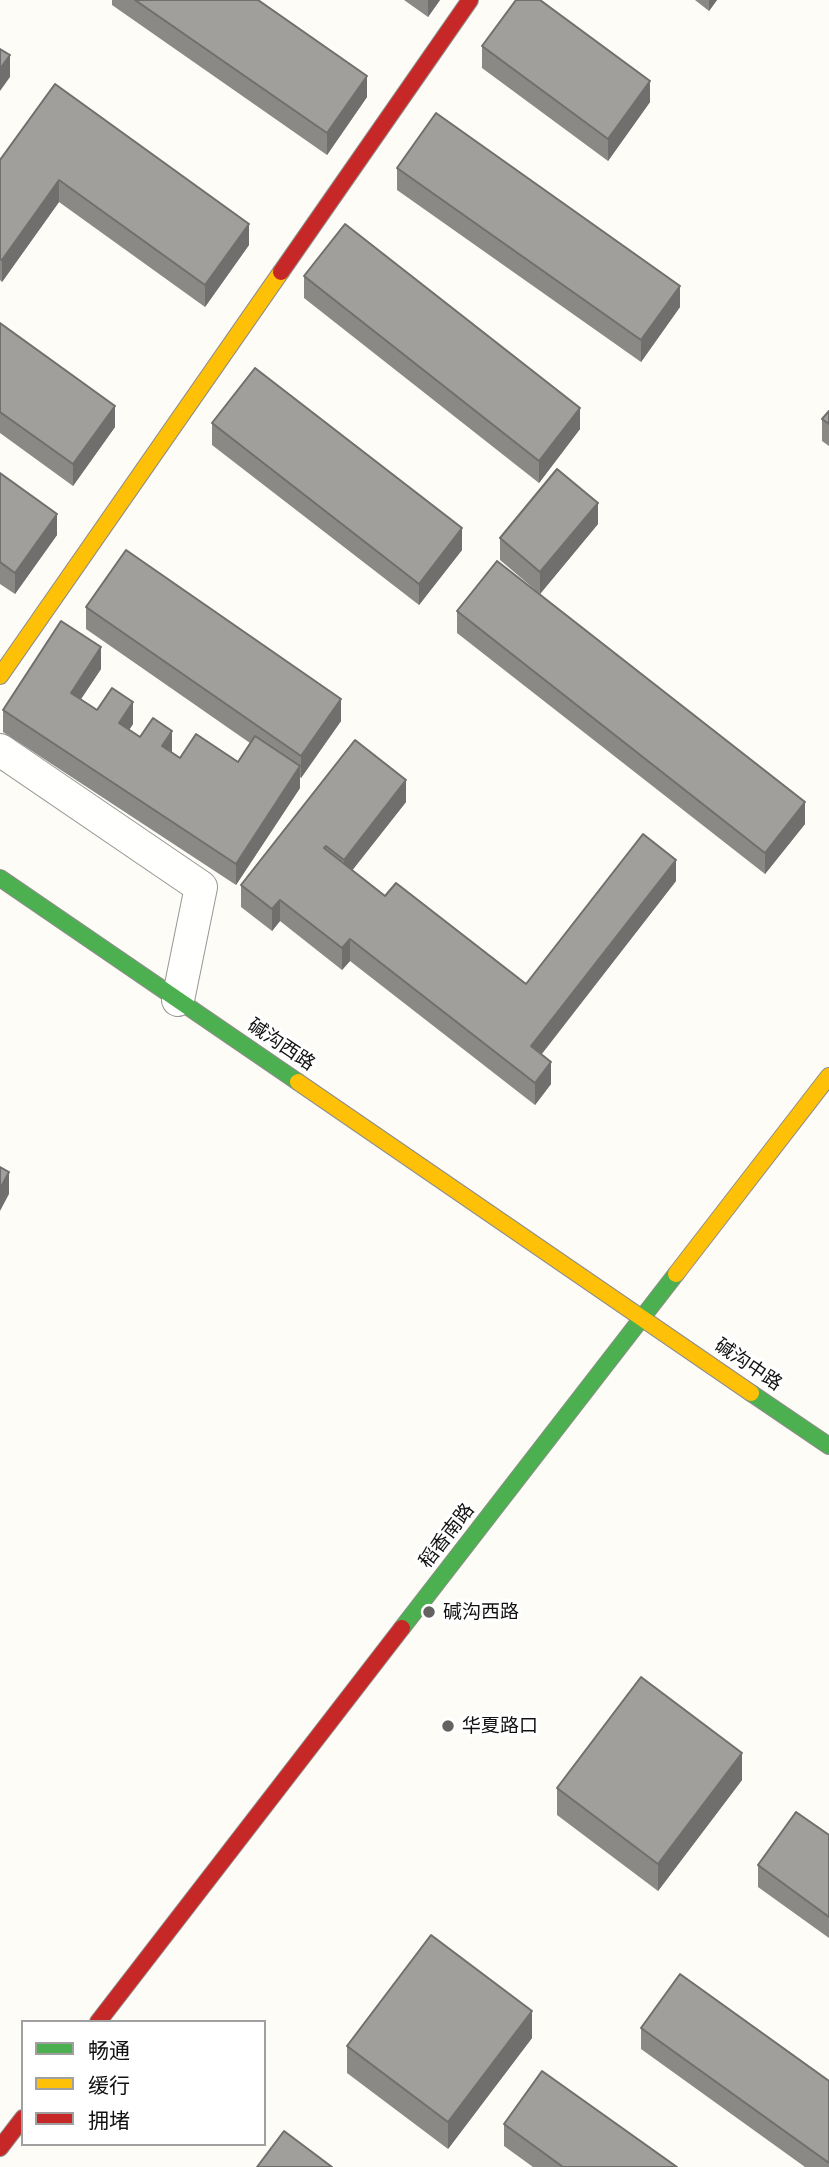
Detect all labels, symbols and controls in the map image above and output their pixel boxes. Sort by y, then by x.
street label: 碱沟西路 [243,1014,319,1076]
street label: 碱沟中路 [710,1334,786,1396]
street label: 稻香南路 [415,1499,479,1573]
place label: 碱沟西路 [443,1601,519,1623]
marker: 碱沟西路 [421,1604,437,1620]
place label: 华夏路口 [462,1715,538,1737]
marker: 华夏路口 [440,1718,456,1734]
legend [21,2020,266,2146]
text: 畅通 [88,2039,130,2063]
text: 缓行 [88,2074,130,2098]
text: 拥堵 [88,2109,130,2133]

